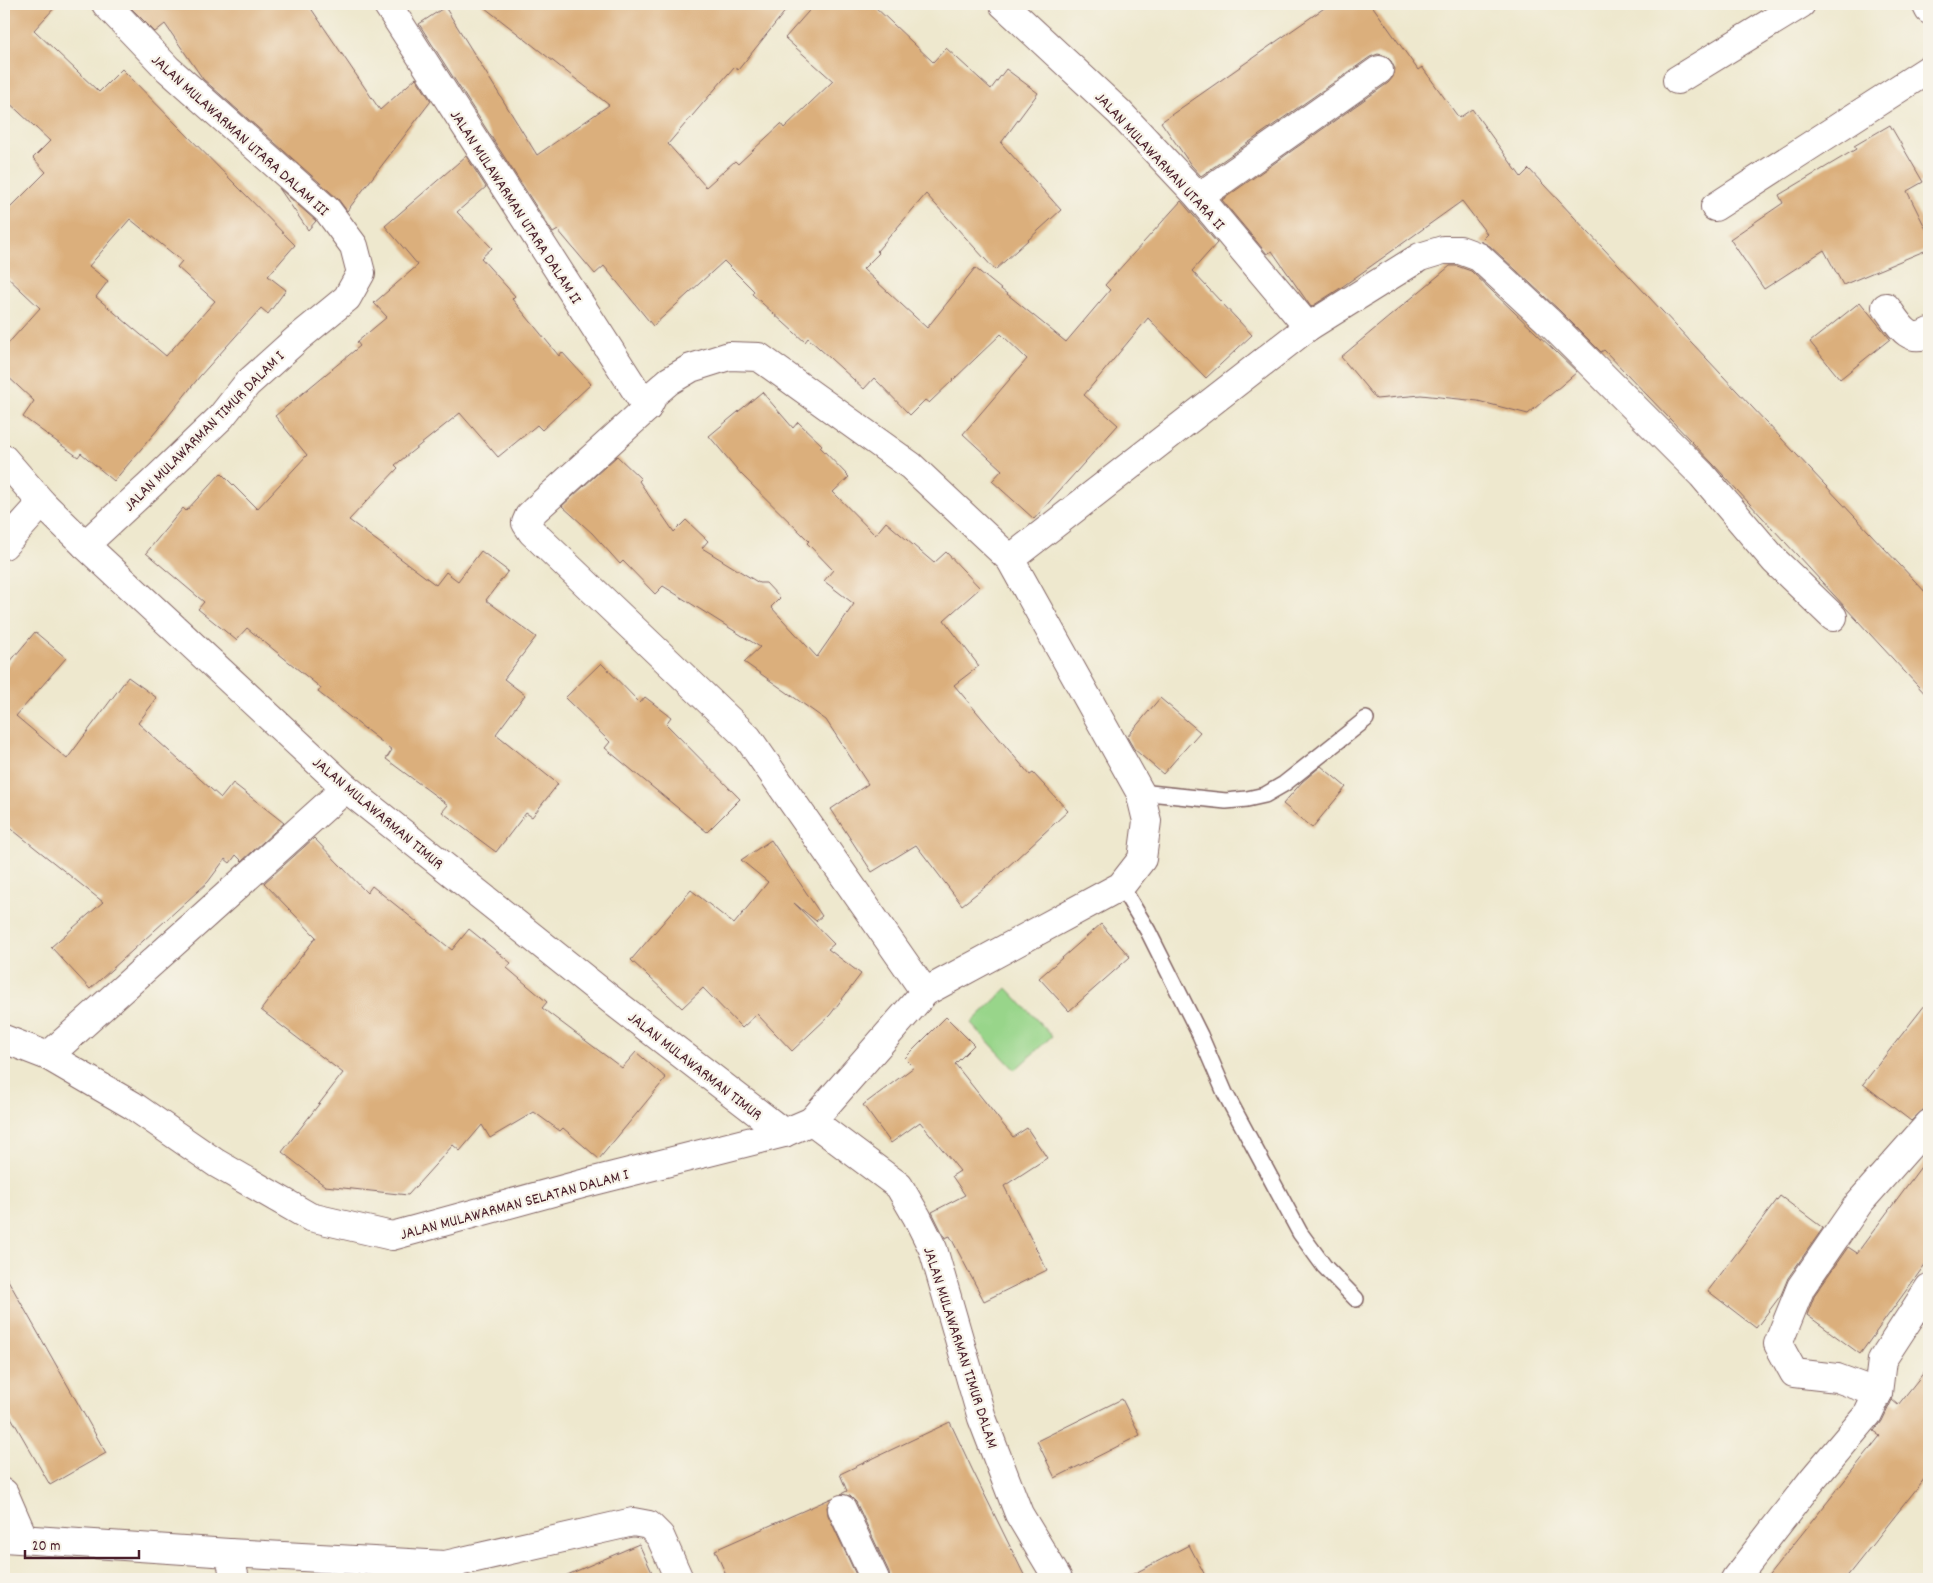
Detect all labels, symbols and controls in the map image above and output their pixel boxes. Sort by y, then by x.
street label: JALAN MULAWARMAN UTARA DALAM III [145,50,333,222]
street label: JALAN MULAWARMAN UTARA II [1089,87,1230,236]
street label: JALAN MULAWARMAN UTARA DALAM II [443,106,587,309]
street label: JALAN MULAWARMAN TIMUR DALAM I [119,346,290,517]
street label: JALAN MULAWARMAN TIMUR [307,752,448,876]
street label: JALAN MULAWARMAN TIMUR [622,1007,767,1127]
street label: JALAN MULAWARMAN SELATAN DALAM I [398,1164,632,1247]
street label: JALAN MULAWARMAN TIMUR DALAM [916,1244,1003,1452]
scale bar [25,1528,139,1560]
text: 20 m [32,1536,60,1558]

